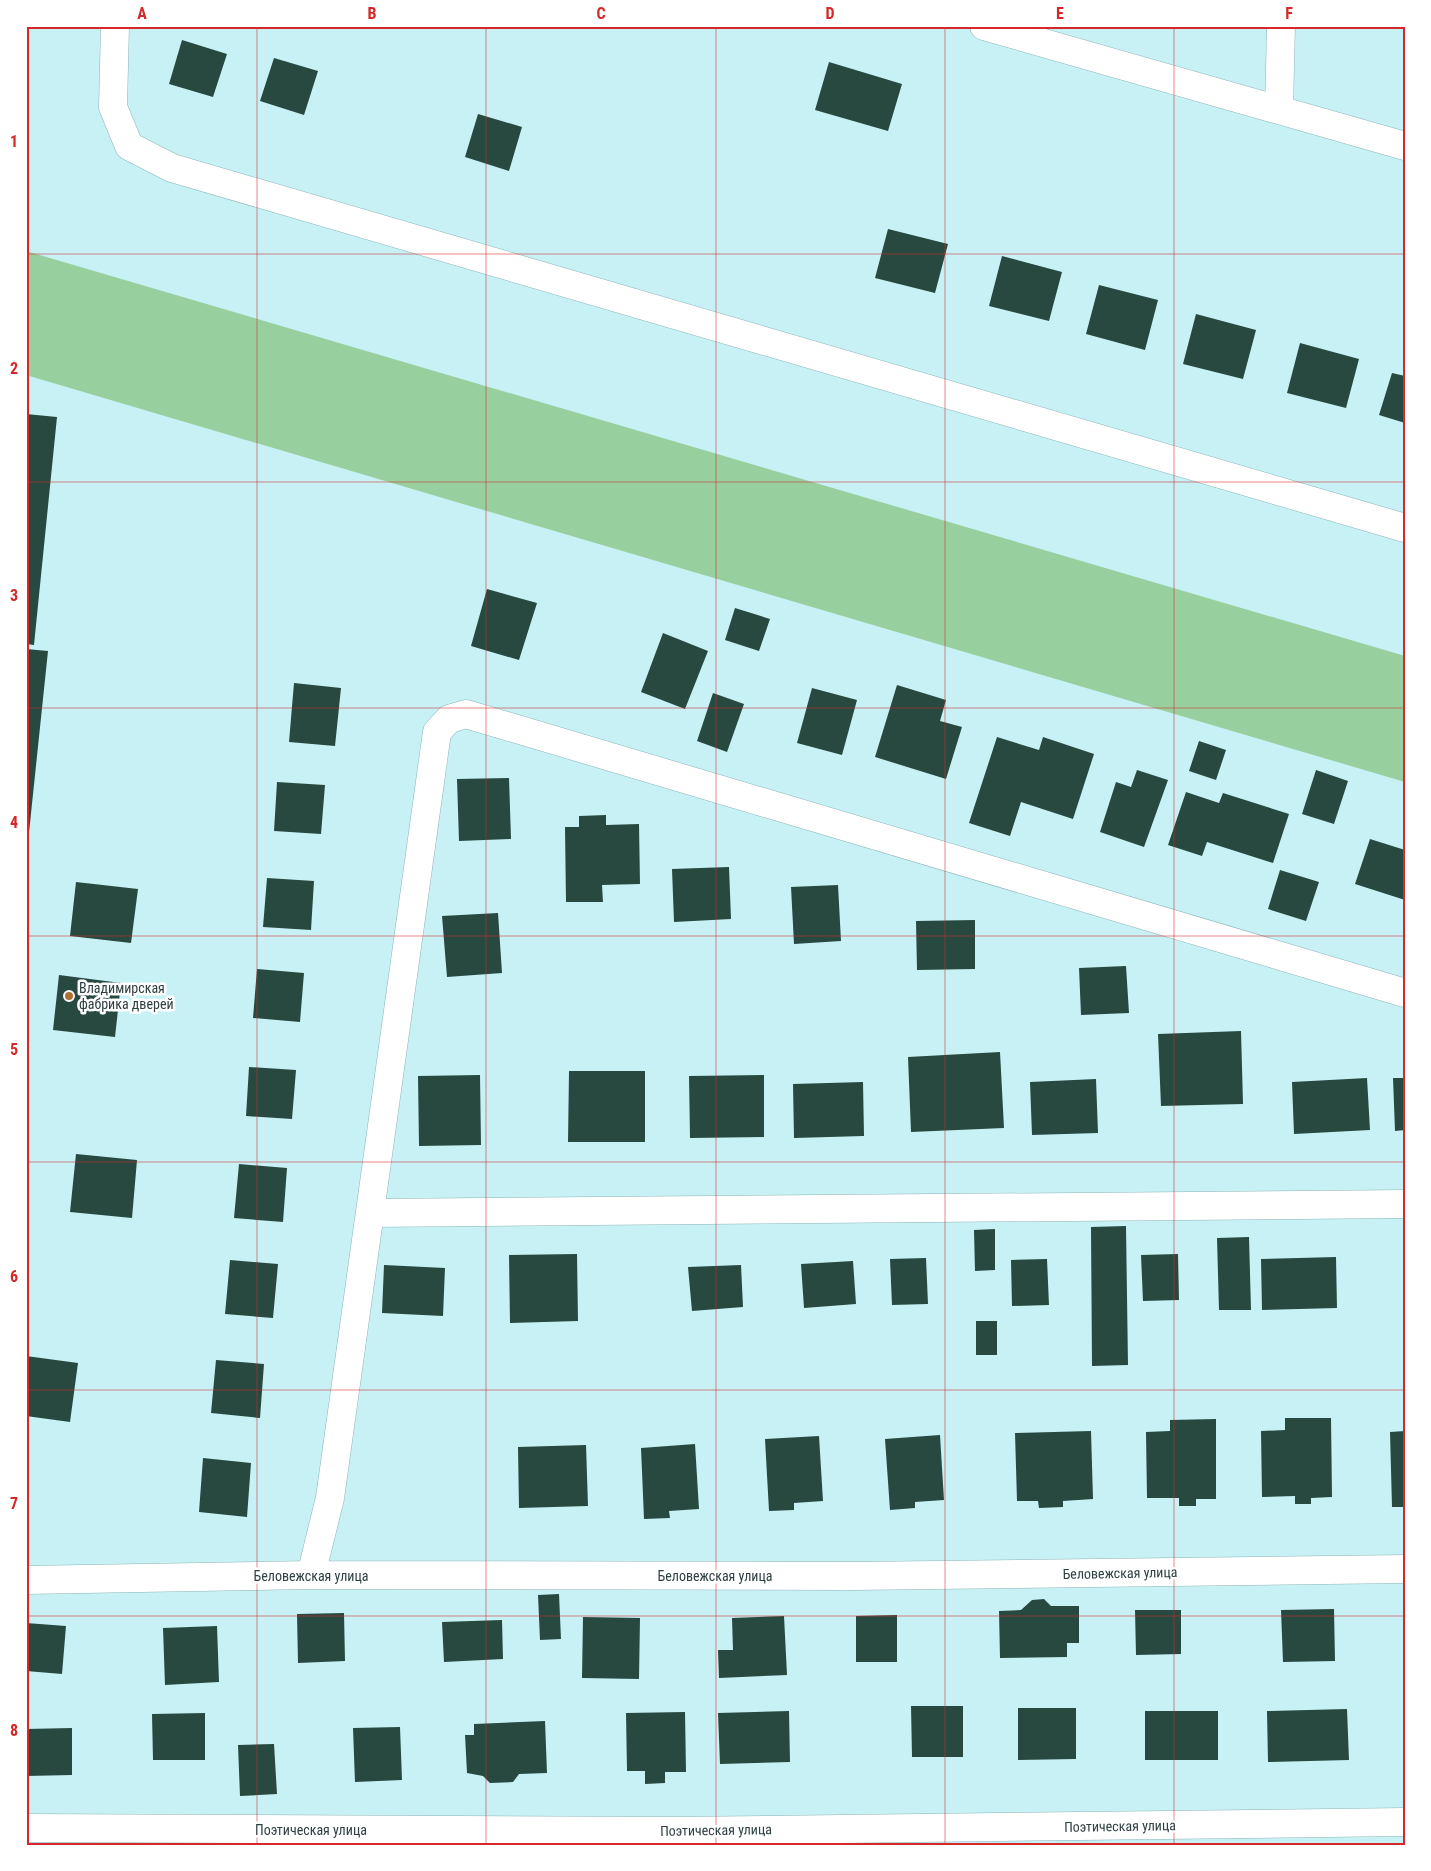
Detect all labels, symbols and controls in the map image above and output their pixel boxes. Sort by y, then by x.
text: A [137,4,147,23]
text: B [368,4,377,23]
text: C [596,4,606,23]
text: D [825,4,835,23]
text: E [1056,4,1064,23]
text: F [1285,4,1293,23]
text: 1 [10,132,18,151]
text: 2 [10,359,18,378]
text: 3 [10,586,18,605]
text: 4 [10,813,18,832]
place label: Владимирская фабрика дверей [79,980,174,1012]
marker: Владимирская фабрика дверей [63,990,75,1002]
text: 5 [10,1040,18,1059]
text: 6 [10,1267,18,1286]
text: 7 [10,1494,18,1513]
street label: Беловежская улица [1062,1564,1178,1582]
street label: Беловежская улица [254,1568,368,1584]
street label: Беловежская улица [658,1568,772,1584]
text: 8 [10,1721,18,1740]
street label: Поэтическая улица [1064,1817,1176,1835]
street label: Поэтическая улица [660,1821,772,1839]
street label: Поэтическая улица [255,1822,367,1838]

